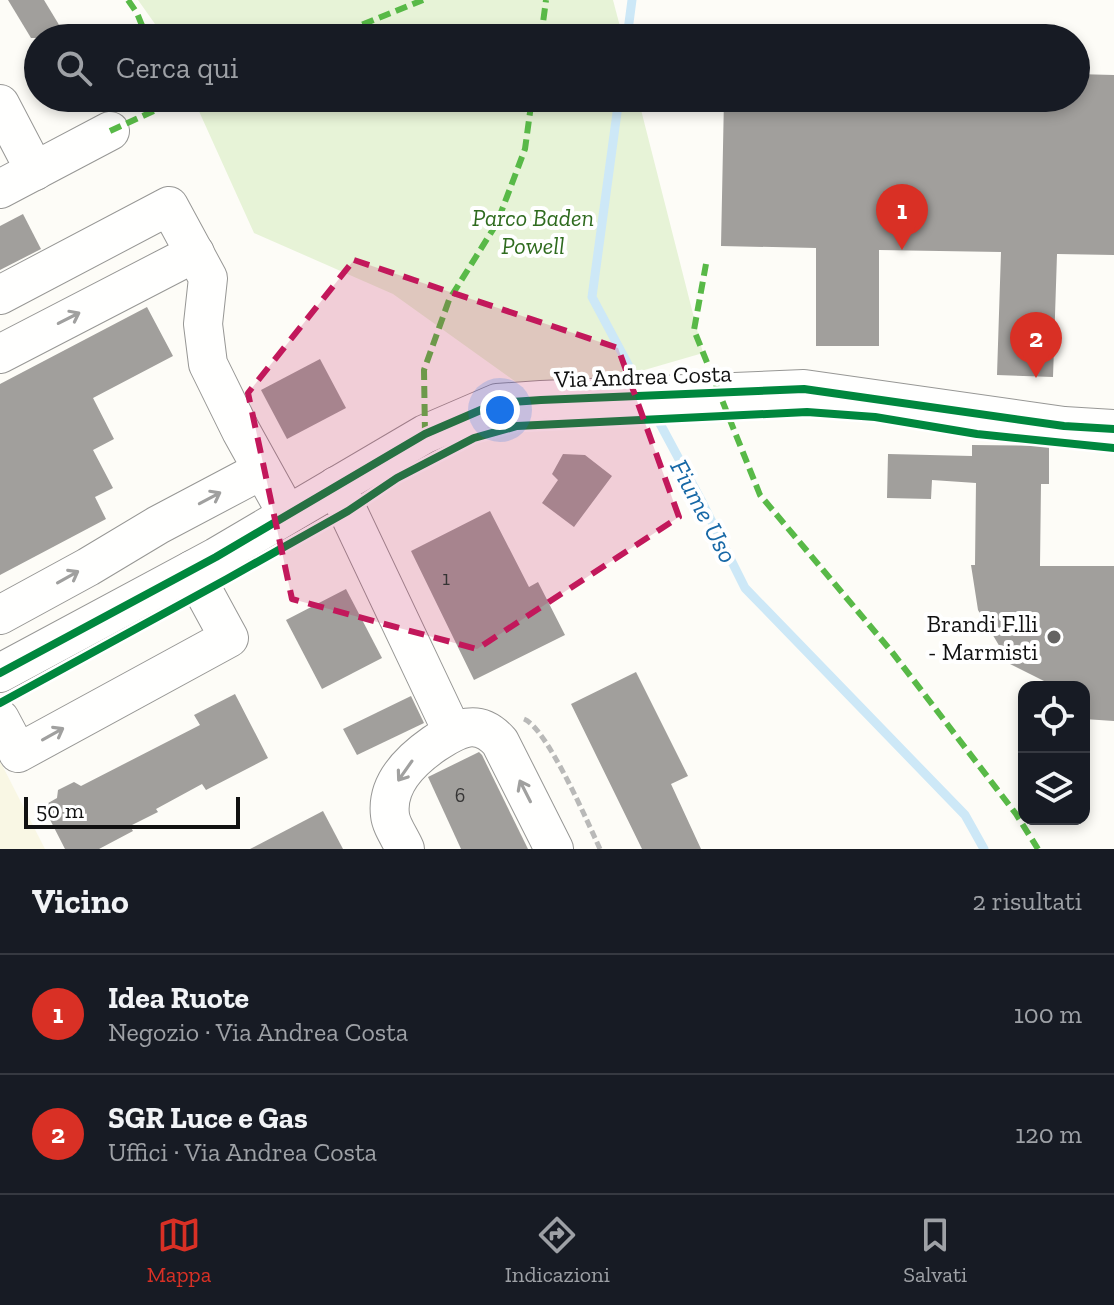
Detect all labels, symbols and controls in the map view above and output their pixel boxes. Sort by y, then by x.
search box [24,24,1090,112]
icon: search [52,46,96,90]
text: Cerca qui [116,50,239,86]
pin: 1 [876,184,928,250]
park label: Parco Baden Powell [472,203,594,260]
one-way arrow [57,310,81,325]
pin: 2 [1010,312,1062,378]
street label: Via Andrea Costa [553,358,733,394]
your location [480,390,520,430]
water label: Fiume Uso [663,454,745,568]
one-way arrow [197,489,221,505]
house number: 1 [442,566,450,590]
one-way arrow [56,569,80,585]
place label: Brandi F.lli - Marmisti [926,609,1038,666]
marker: Brandi F.lli - Marmisti [1045,628,1063,646]
map controls [1018,681,1090,825]
button: locate [1018,681,1090,753]
one-way arrow [41,726,64,742]
button: layers [1018,753,1090,825]
one-way arrow [397,760,414,781]
one-way arrow [517,779,532,803]
house number: 6 [455,783,465,807]
scale bar [24,793,240,829]
text: 50 m [36,797,84,824]
text: Vicino [32,881,129,922]
text: 2 risultati [972,885,1082,917]
text: Idea Ruote [108,980,249,1016]
text: 1 [53,998,63,1030]
text: 100 m [1014,998,1082,1030]
text: Negozio · Via Andrea Costa [108,1016,408,1048]
text: SGR Luce e Gas [108,1100,308,1136]
text: 2 [51,1118,65,1150]
text: 120 m [1015,1118,1082,1150]
text: Uffici · Via Andrea Costa [108,1136,377,1168]
tab: Mappa [147,1213,211,1288]
tab: Indicazioni [505,1213,610,1288]
tab: Salvati [903,1213,967,1288]

